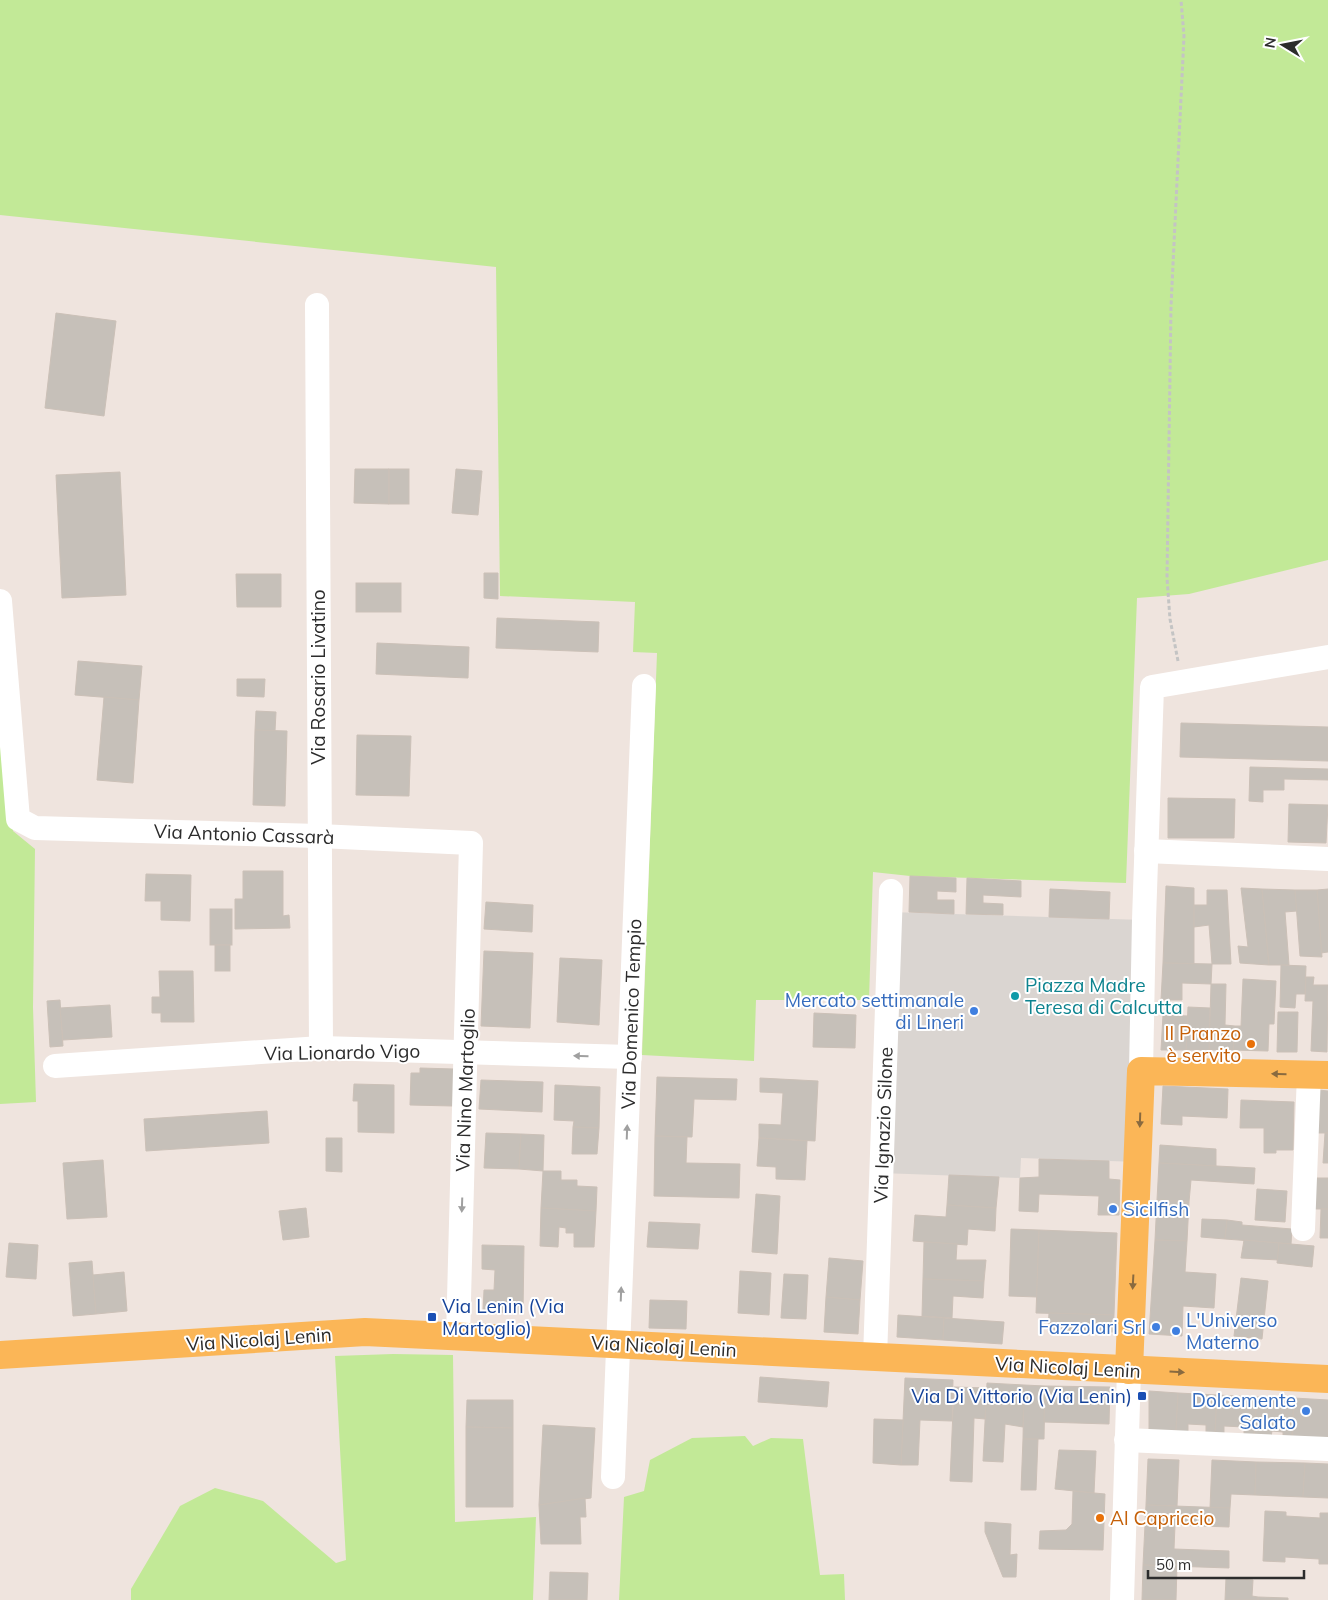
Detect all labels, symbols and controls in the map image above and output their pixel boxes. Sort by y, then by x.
north arrow [1258,20,1308,70]
text: N [1260,36,1280,50]
street label: Via Rosario Livatino [306,589,330,765]
street label: Via Antonio Cassarà [153,819,335,849]
street label: Via Domenico Tempio [616,918,646,1110]
place label: Piazza Madre Teresa di Calcutta [1025,973,1183,1019]
place label: Mercato settimanale di Lineri [785,988,964,1034]
marker: Piazza Madre Teresa di Calcutta [1009,990,1021,1002]
marker: Mercato settimanale di Lineri [968,1005,980,1017]
street label: Via Nino Martoglio [450,1008,480,1172]
place label: Il Pranzo è servito [1165,1021,1241,1067]
marker: Il Pranzo è servito [1245,1038,1257,1050]
street label: Via Lionardo Vigo [264,1039,420,1065]
street label: Via Ignazio Silone [868,1046,898,1204]
one-way arrow [573,1051,589,1059]
one-way arrow [1271,1069,1287,1077]
one-way arrow [1136,1112,1144,1128]
one-way arrow [623,1123,631,1139]
one-way arrow [458,1197,466,1213]
place label: Sicilfish [1123,1197,1189,1221]
marker: Sicilfish [1107,1203,1119,1215]
one-way arrow [1129,1274,1137,1290]
one-way arrow [617,1286,625,1302]
place label: Via Lenin (Via Martoglio) [442,1294,564,1340]
place label: L'Universo Materno [1186,1308,1277,1354]
marker: Via Lenin (Via Martoglio) [426,1311,438,1323]
place label: Fazzolari Srl [1038,1315,1146,1339]
marker: Fazzolari Srl [1150,1321,1162,1333]
street label: Via Nicolaj Lenin [185,1322,333,1356]
marker: L'Universo Materno [1170,1325,1182,1337]
street label: Via Nicolaj Lenin [591,1330,737,1362]
street label: Via Nicolaj Lenin [995,1351,1141,1383]
one-way arrow [1170,1368,1186,1376]
place label: Via Di Vittorio (Via Lenin) [911,1384,1132,1408]
place label: Dolcemente Salato [1192,1388,1296,1434]
marker: Via Di Vittorio (Via Lenin) [1136,1390,1148,1402]
marker: Dolcemente Salato [1300,1405,1312,1417]
place label: Al Capriccio [1110,1506,1214,1530]
marker: Al Capriccio [1094,1512,1106,1524]
scale bar [1148,1548,1304,1580]
text: 50 m [1156,1555,1191,1574]

